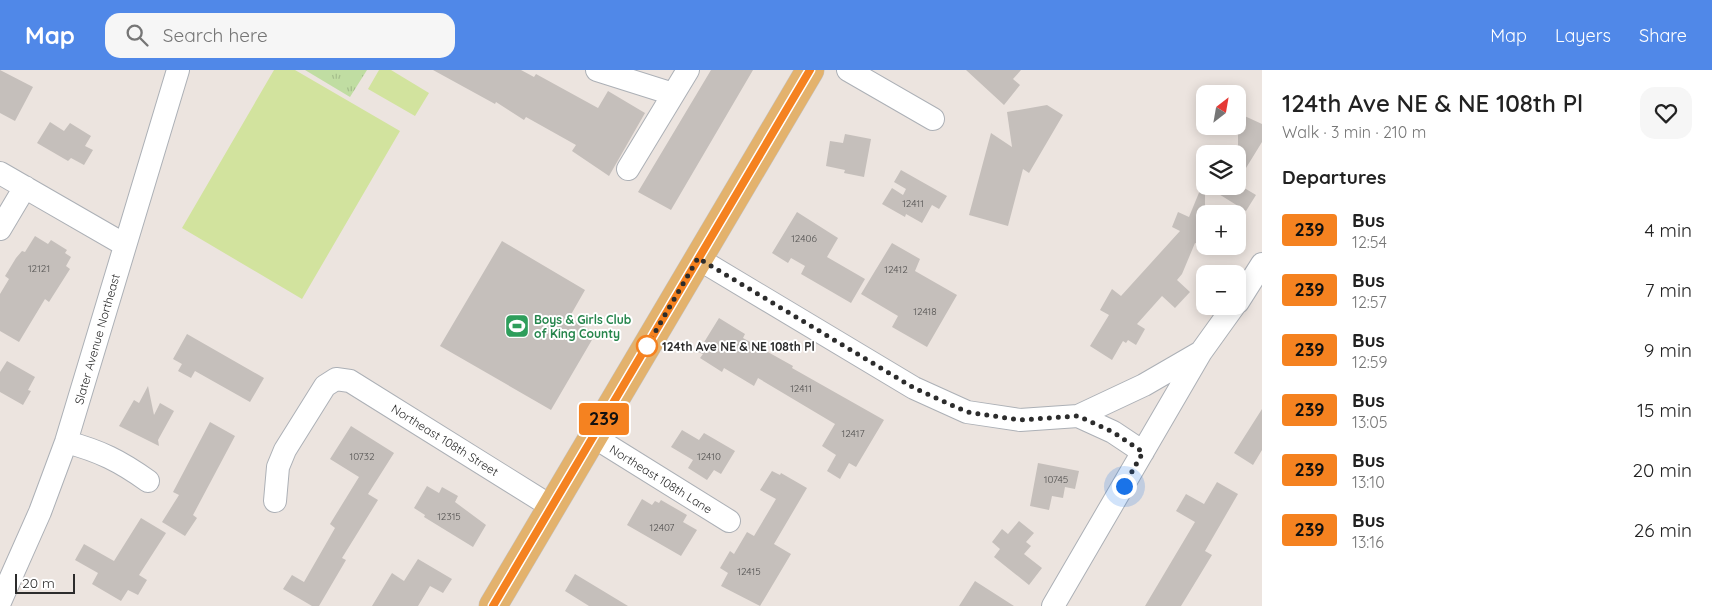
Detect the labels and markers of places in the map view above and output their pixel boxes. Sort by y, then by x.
place label: Boys & Girls Club of King County [534,312,632,341]
sports icon: Boys & Girls Club of King County [504,313,530,339]
marker: 124th Ave NE & NE 108th Pl [636,335,658,357]
place label: 124th Ave NE & NE 108th Pl [662,339,815,354]

